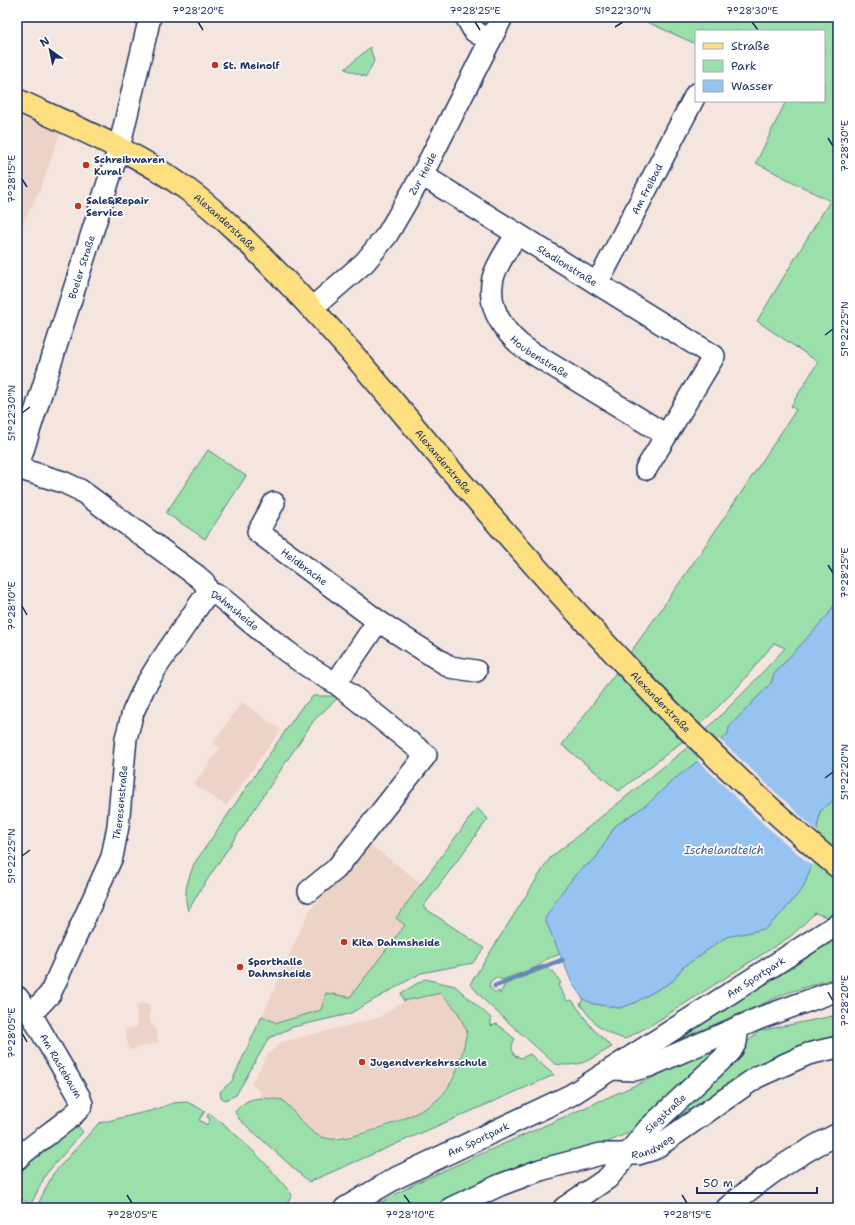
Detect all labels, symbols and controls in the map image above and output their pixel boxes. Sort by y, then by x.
text: 7°28'20"E [172,4,224,17]
text: 7°28'25"E [449,4,501,17]
text: 51°22'30"N [595,4,651,17]
text: 7°28'30"E [726,4,778,17]
north arrow [30,30,70,70]
legend [695,30,825,102]
text: N [37,33,53,51]
text: Straße [731,38,770,54]
text: Park [731,58,757,74]
place label: St. Meinolf [223,59,280,72]
marker: St. Meinolf [210,60,220,70]
text: Wasser [731,78,773,94]
text: 7°28'30"E [838,120,851,172]
street label: Zur Heide [406,150,440,197]
place label: Schreibwaren Kural [94,153,165,178]
text: 7°28'15"E [5,155,18,203]
marker: Schreibwaren Kural [81,160,91,170]
street label: Am Freibad [629,161,666,217]
street label: Alexanderstraße [191,191,260,255]
place label: Sale&Repair Service [86,194,150,219]
marker: Sale&Repair Service [73,201,83,211]
street label: Boeler Straße [65,233,98,301]
street label: Stadionstraße [535,242,600,289]
text: 51°22'25"N [838,301,851,357]
street label: Houbenstraße [507,333,572,381]
text: 51°22'30"N [5,385,18,441]
street label: Alexanderstraße [412,427,475,497]
street label: Heidbrache [278,545,330,589]
text: 7°28'25"E [838,547,851,599]
text: 7°28'10"E [5,581,18,631]
street label: Dahmsheide [209,588,262,634]
street label: Alexanderstraße [628,668,694,736]
text: 51°22'20"N [838,744,851,800]
street label: Theresenstraße [109,764,131,841]
text: 51°22'25"N [5,828,18,884]
water label: Ischelandteich [683,843,764,858]
place label: Kita Dahmsheide [352,936,440,949]
marker: Kita Dahmsheide [339,937,349,947]
street label: Am Sportpark [724,954,788,1001]
place label: Sporthalle Dahmsheide [248,955,311,980]
marker: Sporthalle Dahmsheide [235,962,245,972]
text: 7°28'20"E [838,975,851,1027]
text: 7°28'05"E [5,1007,18,1059]
street label: Am Rastebaum [37,1031,85,1101]
place label: Jugendverkehrsschule [370,1056,487,1069]
marker: Jugendverkehrsschule [357,1057,367,1067]
street label: Siegstraße [642,1091,689,1136]
street label: Am Sportpark [445,1119,511,1160]
street label: Randweg [631,1131,676,1161]
scale bar [697,1169,817,1195]
text: 50 m [703,1175,733,1191]
text: 7°28'05"E [106,1208,158,1221]
text: 7°28'10"E [385,1208,435,1221]
text: 7°28'15"E [663,1208,711,1221]

